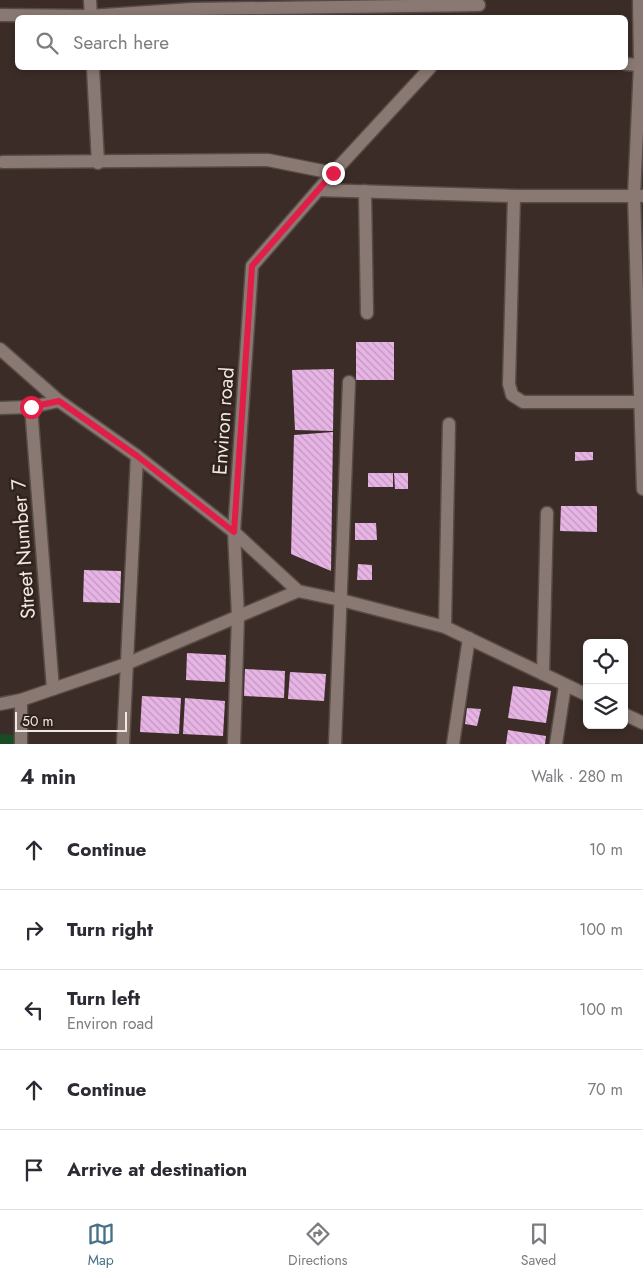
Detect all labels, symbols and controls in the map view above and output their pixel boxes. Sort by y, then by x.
search box [15,15,628,70]
icon: search [33,29,61,57]
text: Search here [73,29,169,56]
route end [322,162,345,185]
street label: Environ road [205,366,242,476]
route start [20,396,43,419]
street label: Street Number 7 [4,477,43,620]
map controls [583,639,628,729]
button: locate [583,639,628,684]
button: layers [583,684,628,729]
scale bar [15,709,128,732]
text: 50 m [22,711,53,731]
text: 4 min [20,762,76,792]
text: Walk · 280 m [531,765,623,788]
icon: ahead [20,836,48,864]
text: Continue [67,836,146,863]
text: 10 m [589,838,623,861]
icon: right [20,916,48,944]
text: Turn right [67,916,153,943]
text: 100 m [579,918,623,941]
text: Turn left [67,985,140,1012]
icon: left [20,996,48,1024]
text: 100 m [579,998,623,1021]
text: Environ road [67,1012,153,1035]
icon: ahead [20,1076,48,1104]
text: Continue [67,1076,146,1103]
text: 70 m [588,1078,623,1101]
icon: arrive [20,1156,48,1184]
text: Arrive at destination [67,1156,247,1183]
tab: Map [87,1220,115,1270]
tab: Directions [288,1220,347,1270]
tab: Saved [521,1220,556,1270]

